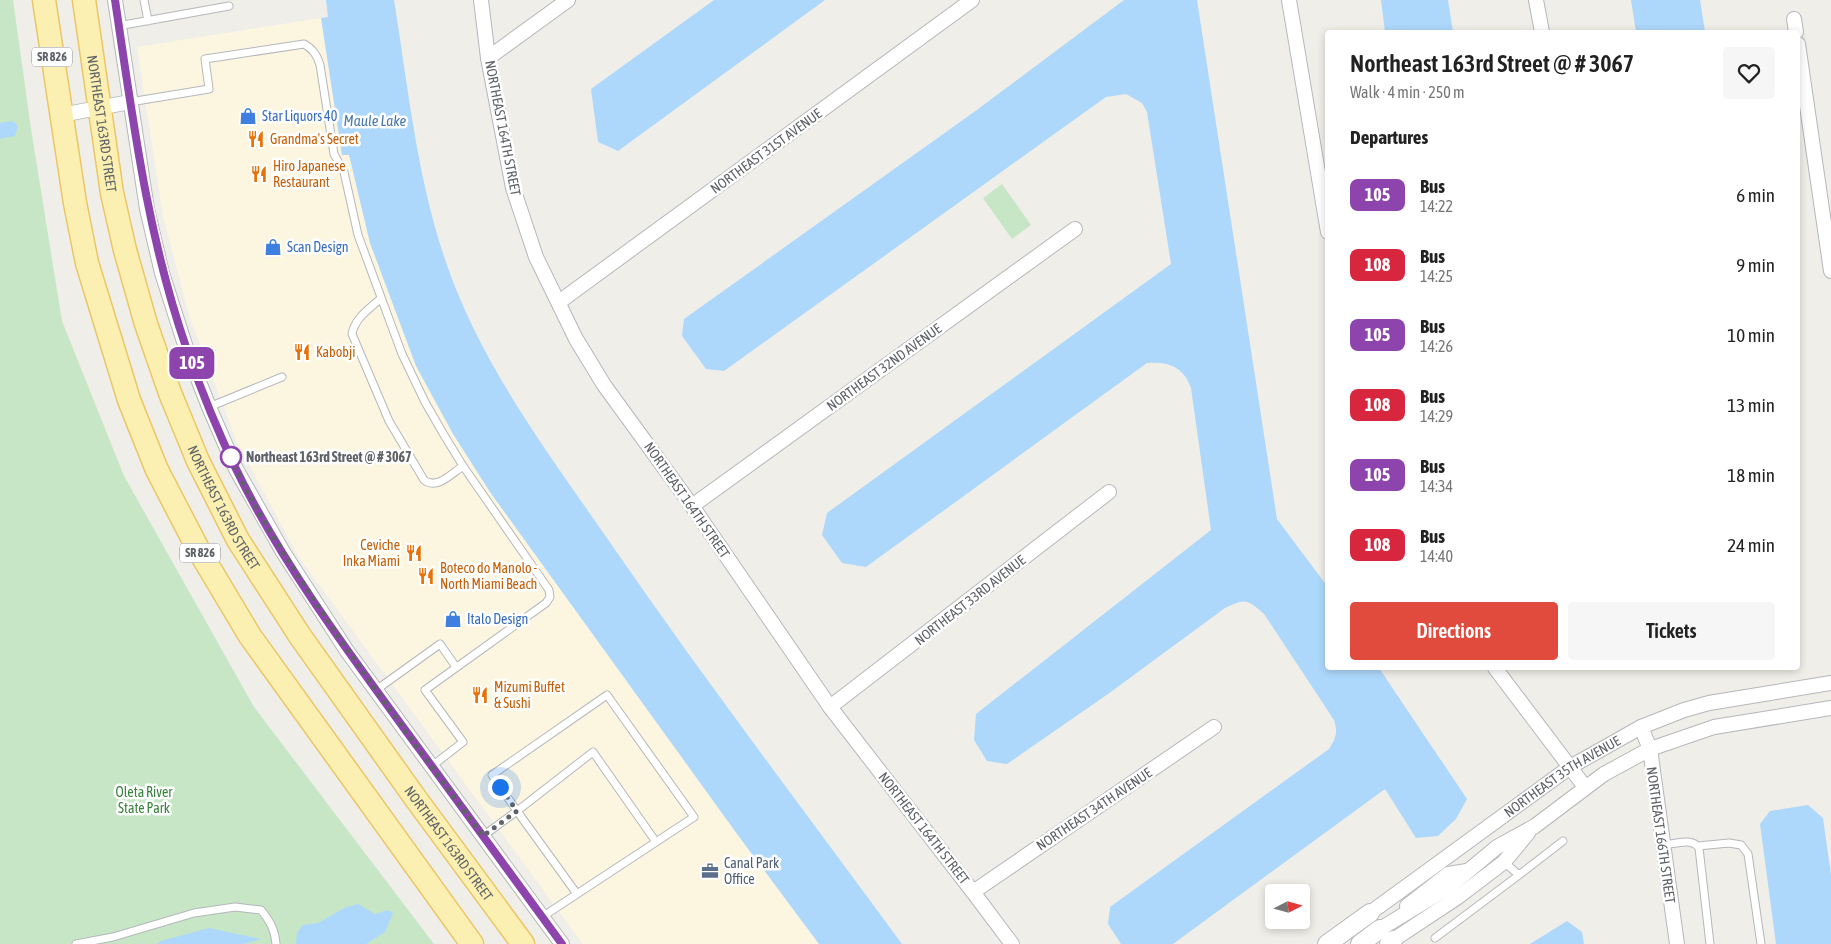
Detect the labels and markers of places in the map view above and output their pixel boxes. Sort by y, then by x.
shop icon: Star Liquors 40 [238,106,258,126]
place label: Star Liquors 40 [262,108,338,124]
restaurant icon: Grandma's Secret [246,129,266,149]
place label: Grandma's Secret [270,131,359,147]
place label: Hiro Japanese Restaurant [273,158,346,190]
restaurant icon: Hiro Japanese Restaurant [249,164,269,184]
shop icon: Scan Design [263,237,283,257]
place label: Scan Design [287,239,348,255]
restaurant icon: Kabobji [292,342,312,362]
place label: Kabobji [316,344,355,360]
marker: Northeast 163rd Street @ # 3067 [220,446,242,468]
place label: Northeast 163rd Street @ # 3067 [246,449,412,465]
place label: Ceviche Inka Miami [343,537,400,569]
restaurant icon: Ceviche Inka Miami [404,543,424,563]
place label: Boteco do Manolo - North Miami Beach [440,560,538,592]
restaurant icon: Boteco do Manolo - North Miami Beach [416,566,436,586]
shop icon: Italo Design [443,609,463,629]
place label: Italo Design [467,611,528,627]
place label: Mizumi Buffet & Sushi [494,679,565,711]
restaurant icon: Mizumi Buffet & Sushi [470,685,490,705]
place label: Canal Park Office [724,855,779,887]
office icon: Canal Park Office [700,861,720,881]

